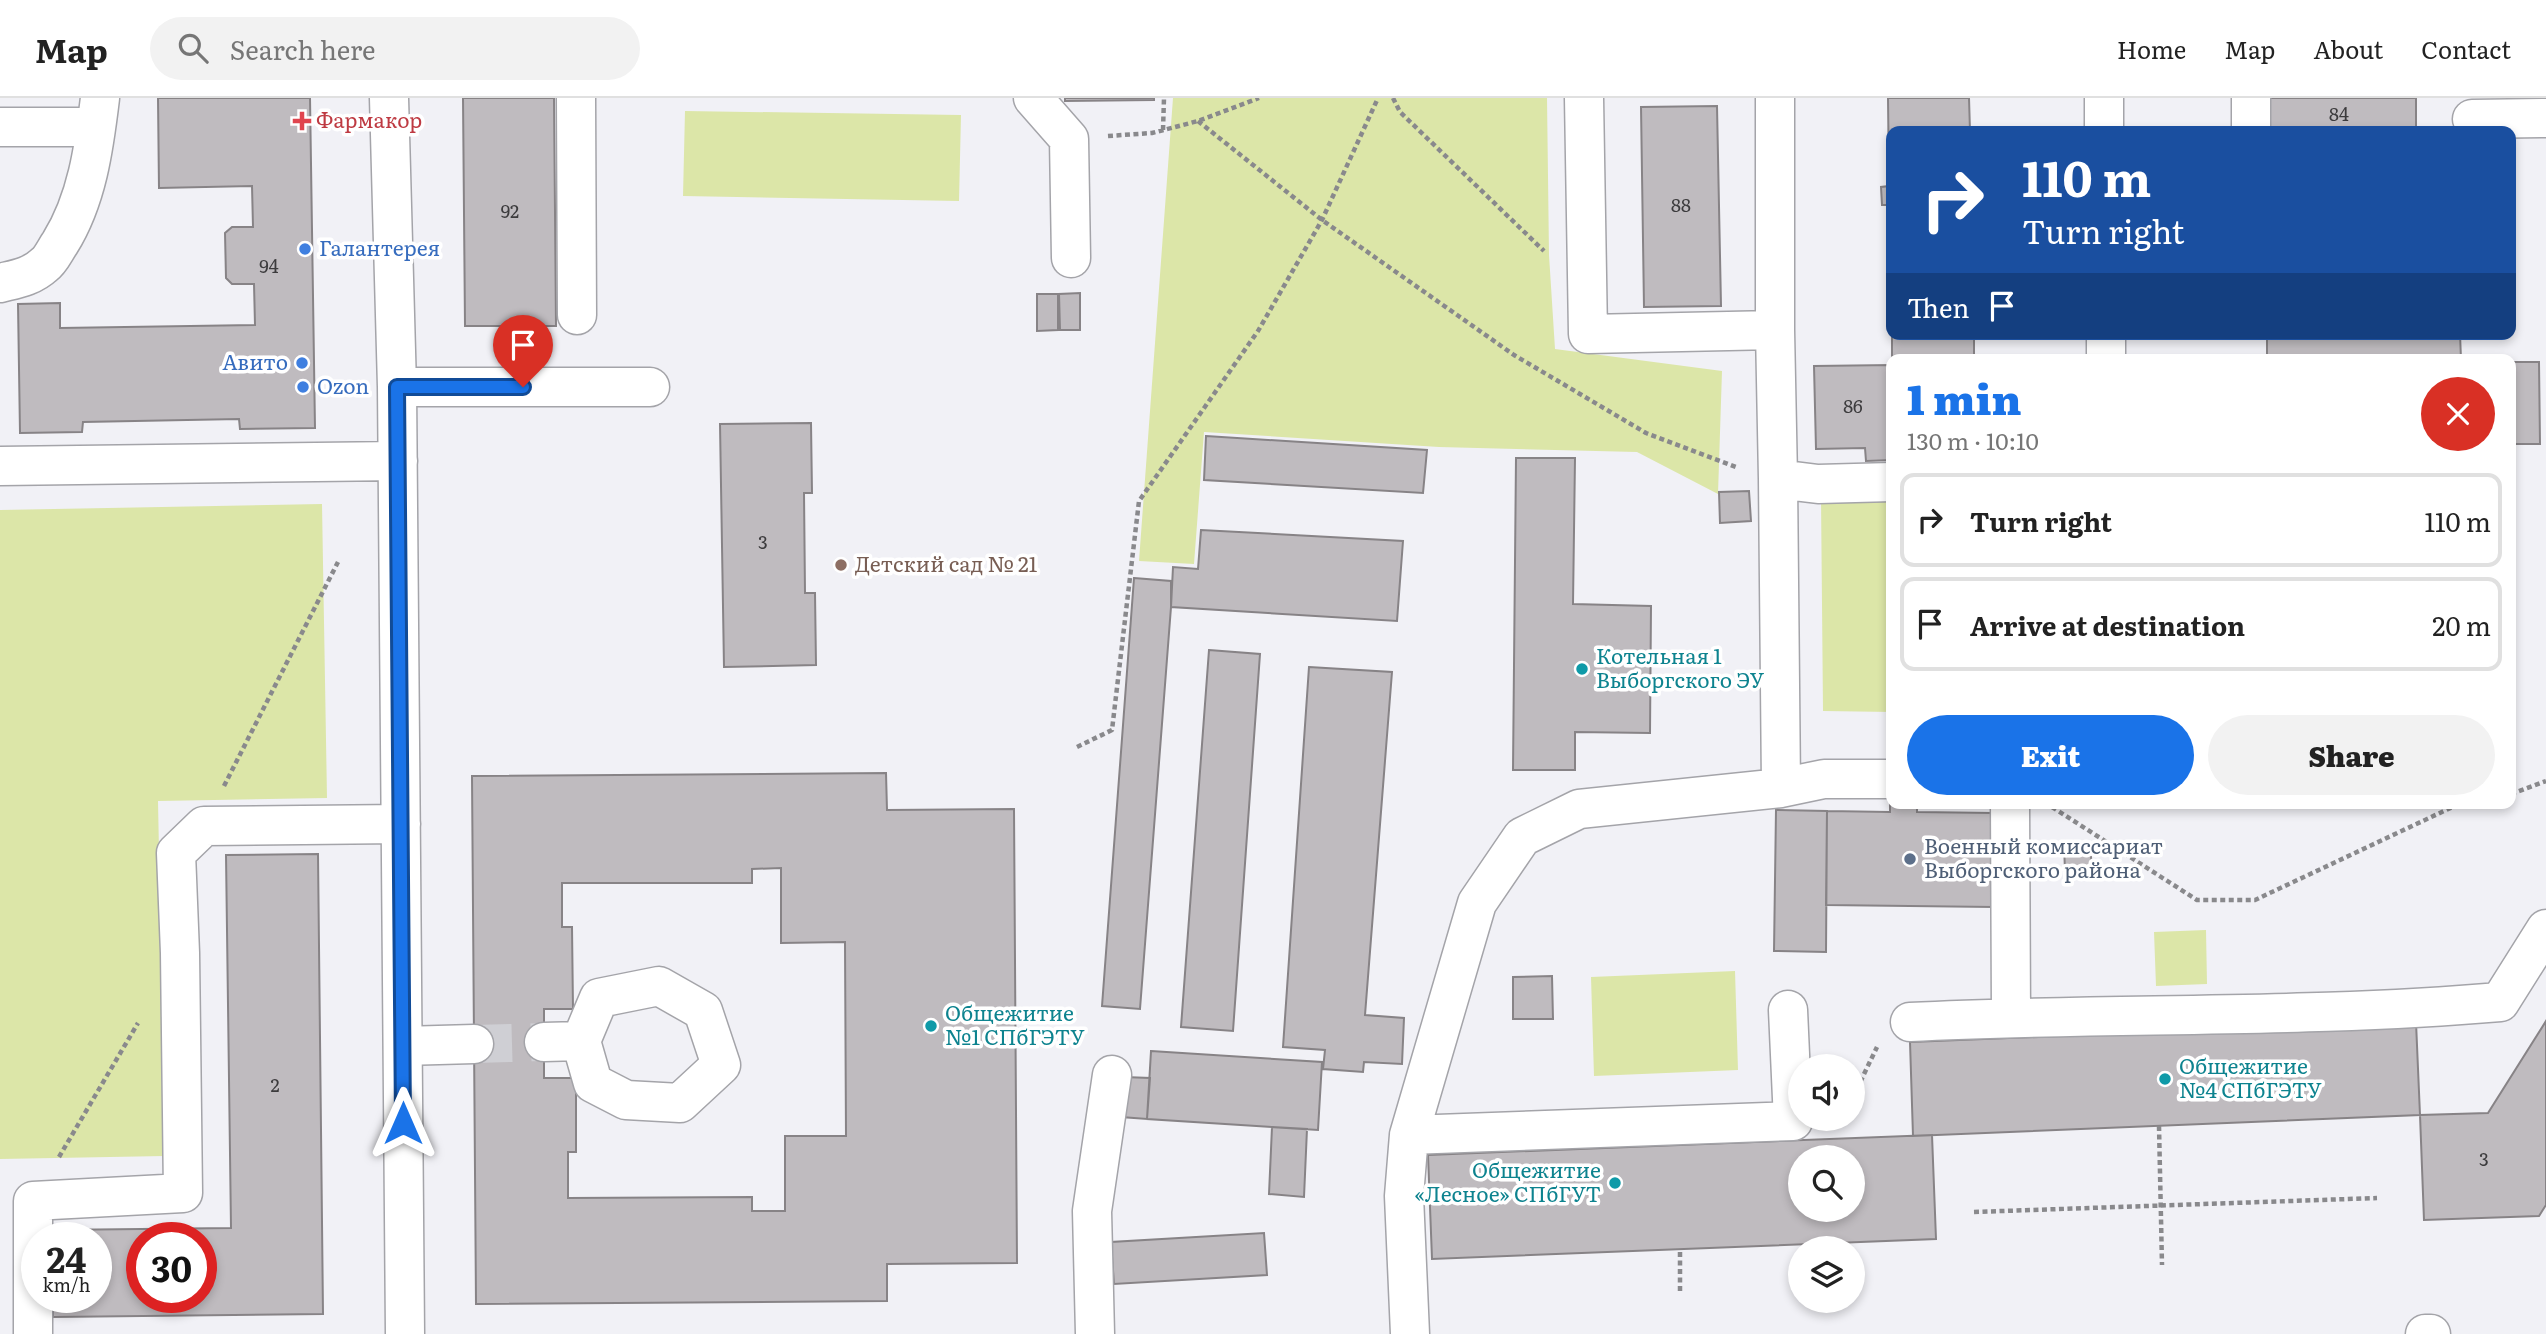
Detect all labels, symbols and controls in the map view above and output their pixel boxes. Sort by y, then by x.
search box [150,17,640,80]
text: Map [35,24,108,73]
icon: search [174,29,212,67]
text: Search here [230,29,376,68]
text: Home [2117,31,2186,66]
text: Map [2224,31,2275,66]
text: About [2313,31,2383,66]
text: Contact [2421,31,2511,66]
house number: 84 [2329,100,2349,127]
place label: Фармакор [316,103,422,134]
marker: Фармакор [294,113,310,129]
text: 110 m [2022,139,2151,212]
icon: right [1907,154,1998,245]
house number: 88 [1671,191,1691,218]
house number: 92 [501,197,519,224]
text: Turn right [2022,206,2184,254]
place label: Галантерея [319,231,440,262]
marker: Галантерея [297,241,313,257]
house number: 94 [259,252,279,279]
text: Then [1907,287,1969,326]
icon: arrive [1983,287,2021,325]
pin [493,315,553,387]
icon: arrive [504,326,542,364]
place label: Авито [222,345,288,376]
marker: Авито [294,355,310,371]
text: 1 min [1907,366,2022,428]
place label: Ozon [317,369,369,400]
button: close [2421,377,2495,451]
marker: Ozon [295,379,311,395]
house number: 86 [1843,392,1863,419]
text: 130 m · 10:10 [1907,423,2039,457]
icon: right [1911,501,1949,539]
text: Turn right [1970,501,2112,540]
text: 110 m [2424,501,2491,540]
house number: 3 [758,528,768,555]
place label: Детский сад № 21 [855,547,1038,578]
marker: Детский сад № 21 [833,557,849,573]
icon: arrive [1911,605,1949,643]
text: Arrive at destination [1970,605,2245,644]
text: 20 m [2432,605,2491,644]
place label: Котельная 1 Выборгского ЭУ [1596,639,1765,694]
marker: Котельная 1 Выборгского ЭУ [1574,661,1590,677]
button: Exit [1907,715,2194,795]
button: Share [2208,715,2495,795]
place label: Военный комиссариат Выборгского района [1924,829,2163,884]
marker: Военный комиссариат Выборгского района [1902,851,1918,867]
place label: Общежитие №1 СПбГЭТУ [945,996,1085,1051]
marker: Общежитие №1 СПбГЭТУ [923,1018,939,1034]
place label: Общежитие №4 СПбГЭТУ [2179,1049,2322,1104]
map controls [1788,1054,1865,1313]
button: sound [1788,1054,1865,1131]
house number: 2 [270,1071,280,1098]
marker: Общежитие №4 СПбГЭТУ [2157,1071,2173,1087]
position arrow [366,1086,440,1160]
button: search [1788,1145,1865,1222]
house number: 3 [2479,1145,2489,1172]
place label: Общежитие «Лесное» СПбГУТ [1414,1153,1601,1208]
marker: Общежитие «Лесное» СПбГУТ [1607,1175,1623,1191]
speed limit sign: 30 [126,1222,217,1313]
text: 24 [47,1232,86,1284]
button: layers [1788,1236,1865,1313]
text: km/h [43,1271,90,1298]

